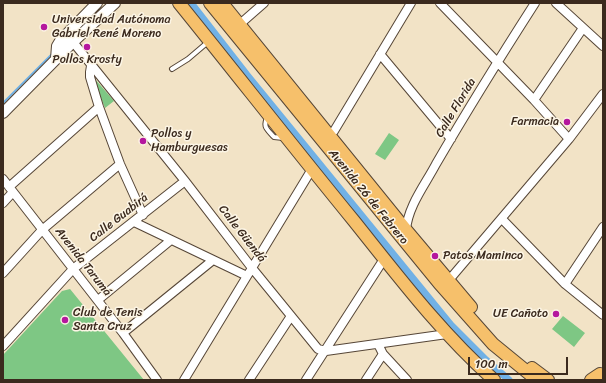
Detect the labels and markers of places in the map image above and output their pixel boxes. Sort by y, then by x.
place label: Universidad Autónoma Gabriel René Moreno [52,13,170,41]
marker: Universidad Autónoma Gabriel René Moreno [39,22,49,32]
marker: Pollos Krosty [82,42,92,52]
place label: Pollos Krosty [52,53,122,67]
place label: Farmacia [511,115,559,129]
marker: Farmacia [562,117,572,127]
place label: Pollos y Hamburguesas [151,127,228,155]
marker: Pollos y Hamburguesas [138,136,148,146]
place label: Patos Maminco [443,249,523,263]
marker: Patos Maminco [430,251,440,261]
place label: Club de Tenis Santa Cruz [73,306,143,334]
place label: UE Cañoto [493,307,548,321]
marker: UE Cañoto [551,309,561,319]
marker: Club de Tenis Santa Cruz [60,315,70,325]

